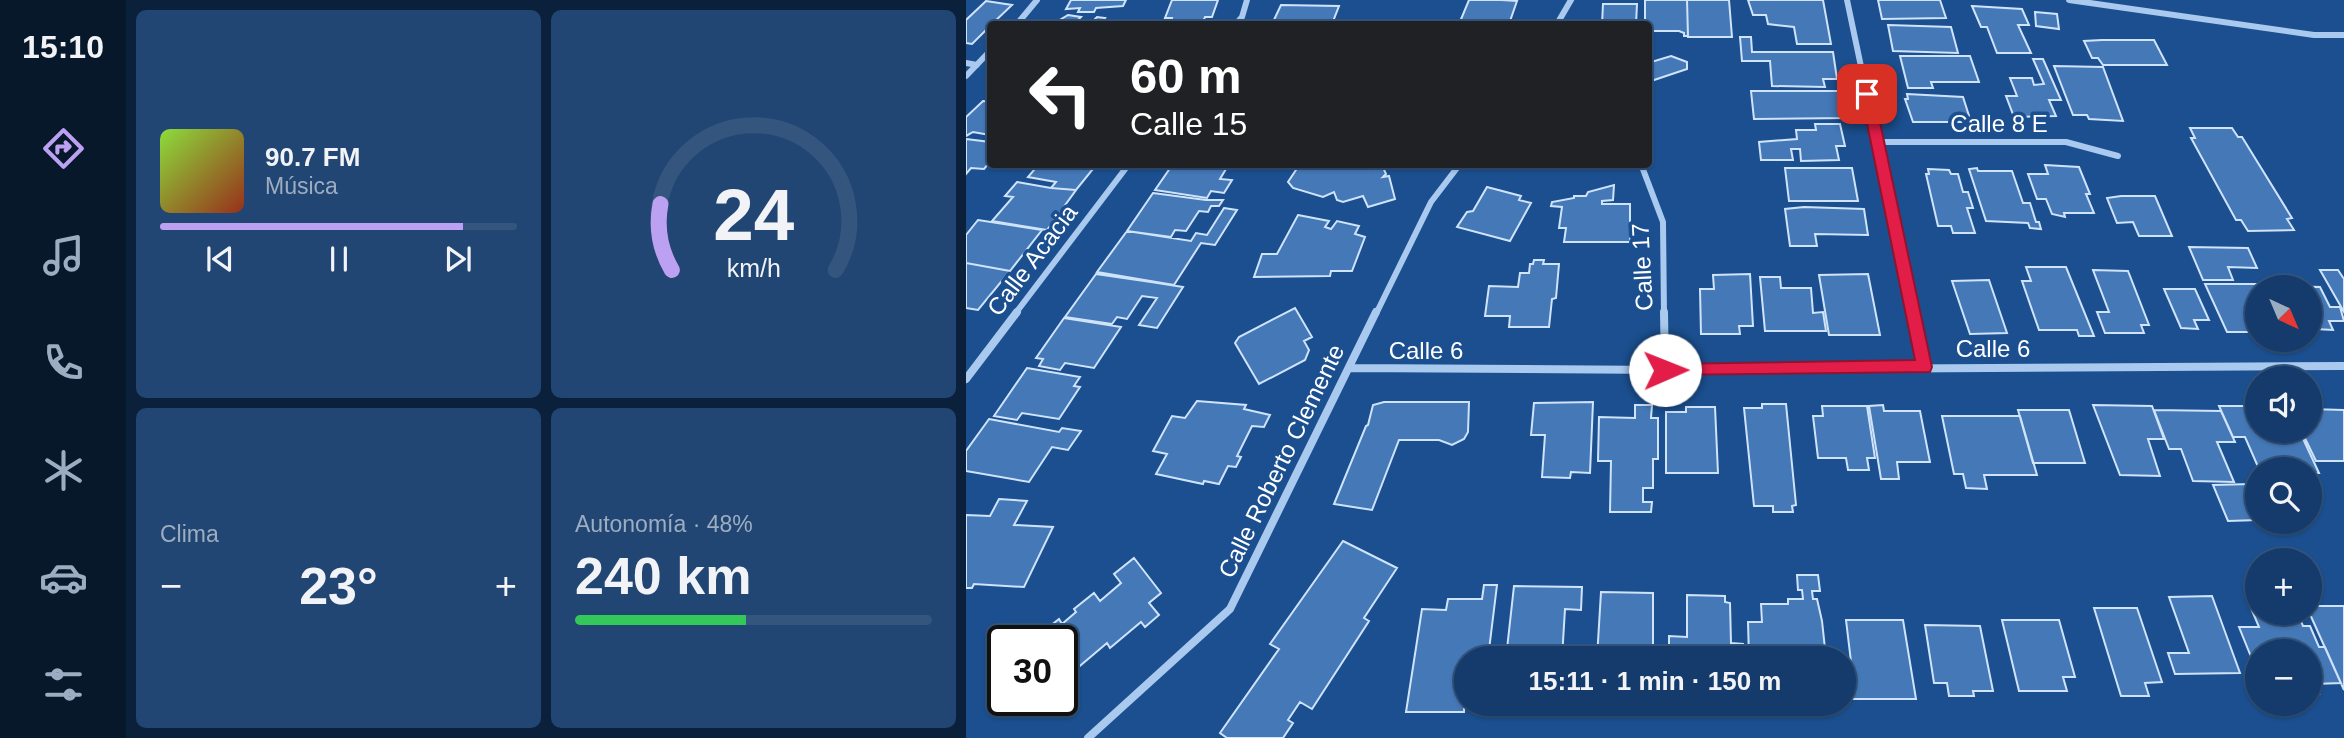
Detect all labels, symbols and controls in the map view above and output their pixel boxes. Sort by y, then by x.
text: 15:10 [22,29,104,65]
icon: left [1015,49,1106,140]
text: 60 m [1130,49,1242,103]
pin [1837,64,1897,124]
icon: arrive [1848,75,1886,113]
text: Calle 15 [1130,106,1247,142]
street label: Calle 8 E [1950,110,2048,137]
icon: directions [39,124,88,173]
text: 90.7 FM [265,142,360,172]
text: Música [265,173,338,199]
text: 24 [713,174,794,255]
street label: Calle Acacia [981,199,1083,321]
street label: Calle 17 [1626,222,1658,312]
icon: music [39,231,88,280]
icon: previous [201,240,239,278]
icon: pause [320,240,358,278]
icon: next [439,240,477,278]
text: km/h [726,254,781,282]
north arrow [2245,275,2322,352]
map controls [2245,275,2322,716]
position arrow [1628,333,1702,407]
street label: Calle 6 [1956,335,2030,362]
street label: Calle 6 [1389,337,1463,364]
icon: phone [39,338,88,387]
street label: Calle Roberto Clemente [1213,340,1349,582]
button: sound [2245,366,2322,443]
icon: climate [39,446,88,495]
button: search [2245,457,2322,534]
text: Autonomía · 48% [575,511,753,537]
text: Clima [160,521,219,547]
text: 240 km [575,547,751,605]
button: + [2245,548,2322,625]
icon: car [39,553,88,602]
text: 23° [299,557,378,615]
text: − [160,565,182,607]
text: + [495,565,517,607]
speed limit sign: 30 [987,625,1078,716]
button: − [2245,639,2322,716]
icon: filters [39,660,88,709]
text: 15:11 · 1 min · 150 m [1529,666,1781,696]

